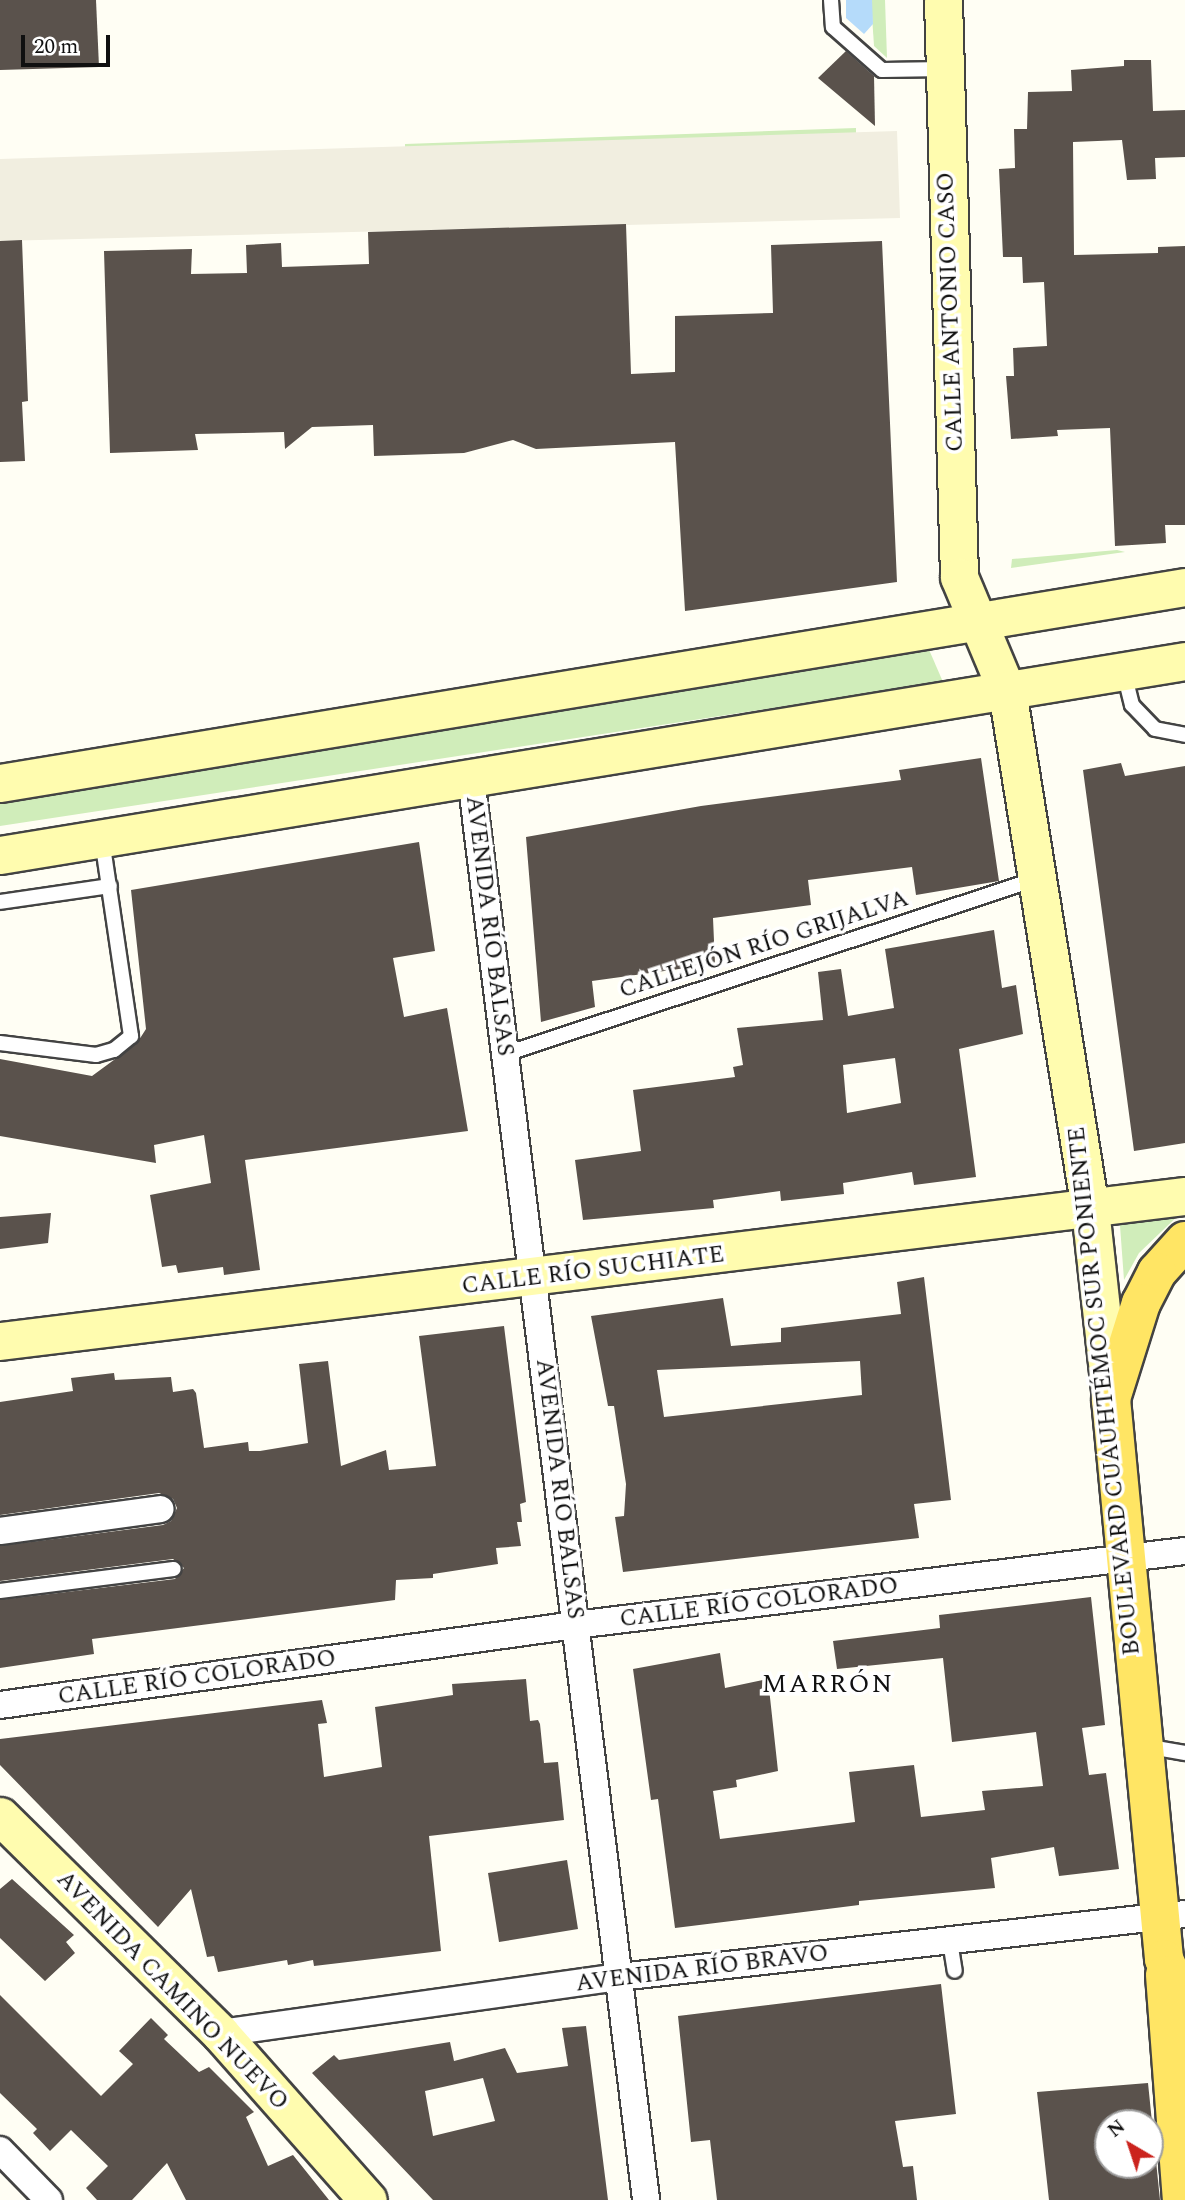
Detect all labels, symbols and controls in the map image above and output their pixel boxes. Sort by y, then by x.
scale bar [24,21,114,65]
text: 20 m [34,31,78,63]
street label: CALLE ANTONIO CASO [932,172,970,452]
street label: AVENIDA RÍO BALSAS [459,794,519,1058]
street label: CALLEJÓN RÍO GRIJALVA [616,885,912,1005]
street label: BOULEVARD CUAUHTÉMOC SUR PONIENTE [1063,1125,1147,1657]
street label: CALLE RÍO SUCHIATE [460,1241,726,1301]
street label: AVENIDA RÍO BALSAS [529,1357,589,1621]
street label: CALLE RÍO COLORADO [618,1572,900,1634]
street label: CALLE RÍO COLORADO [56,1644,338,1712]
district label: MARRÓN [762,1669,894,1701]
street label: AVENIDA CAMINO NUEVO [50,1865,294,2117]
street label: AVENIDA RÍO BRAVO [574,1939,830,1999]
north arrow [1094,2109,1164,2179]
text: N [1102,2113,1132,2145]

